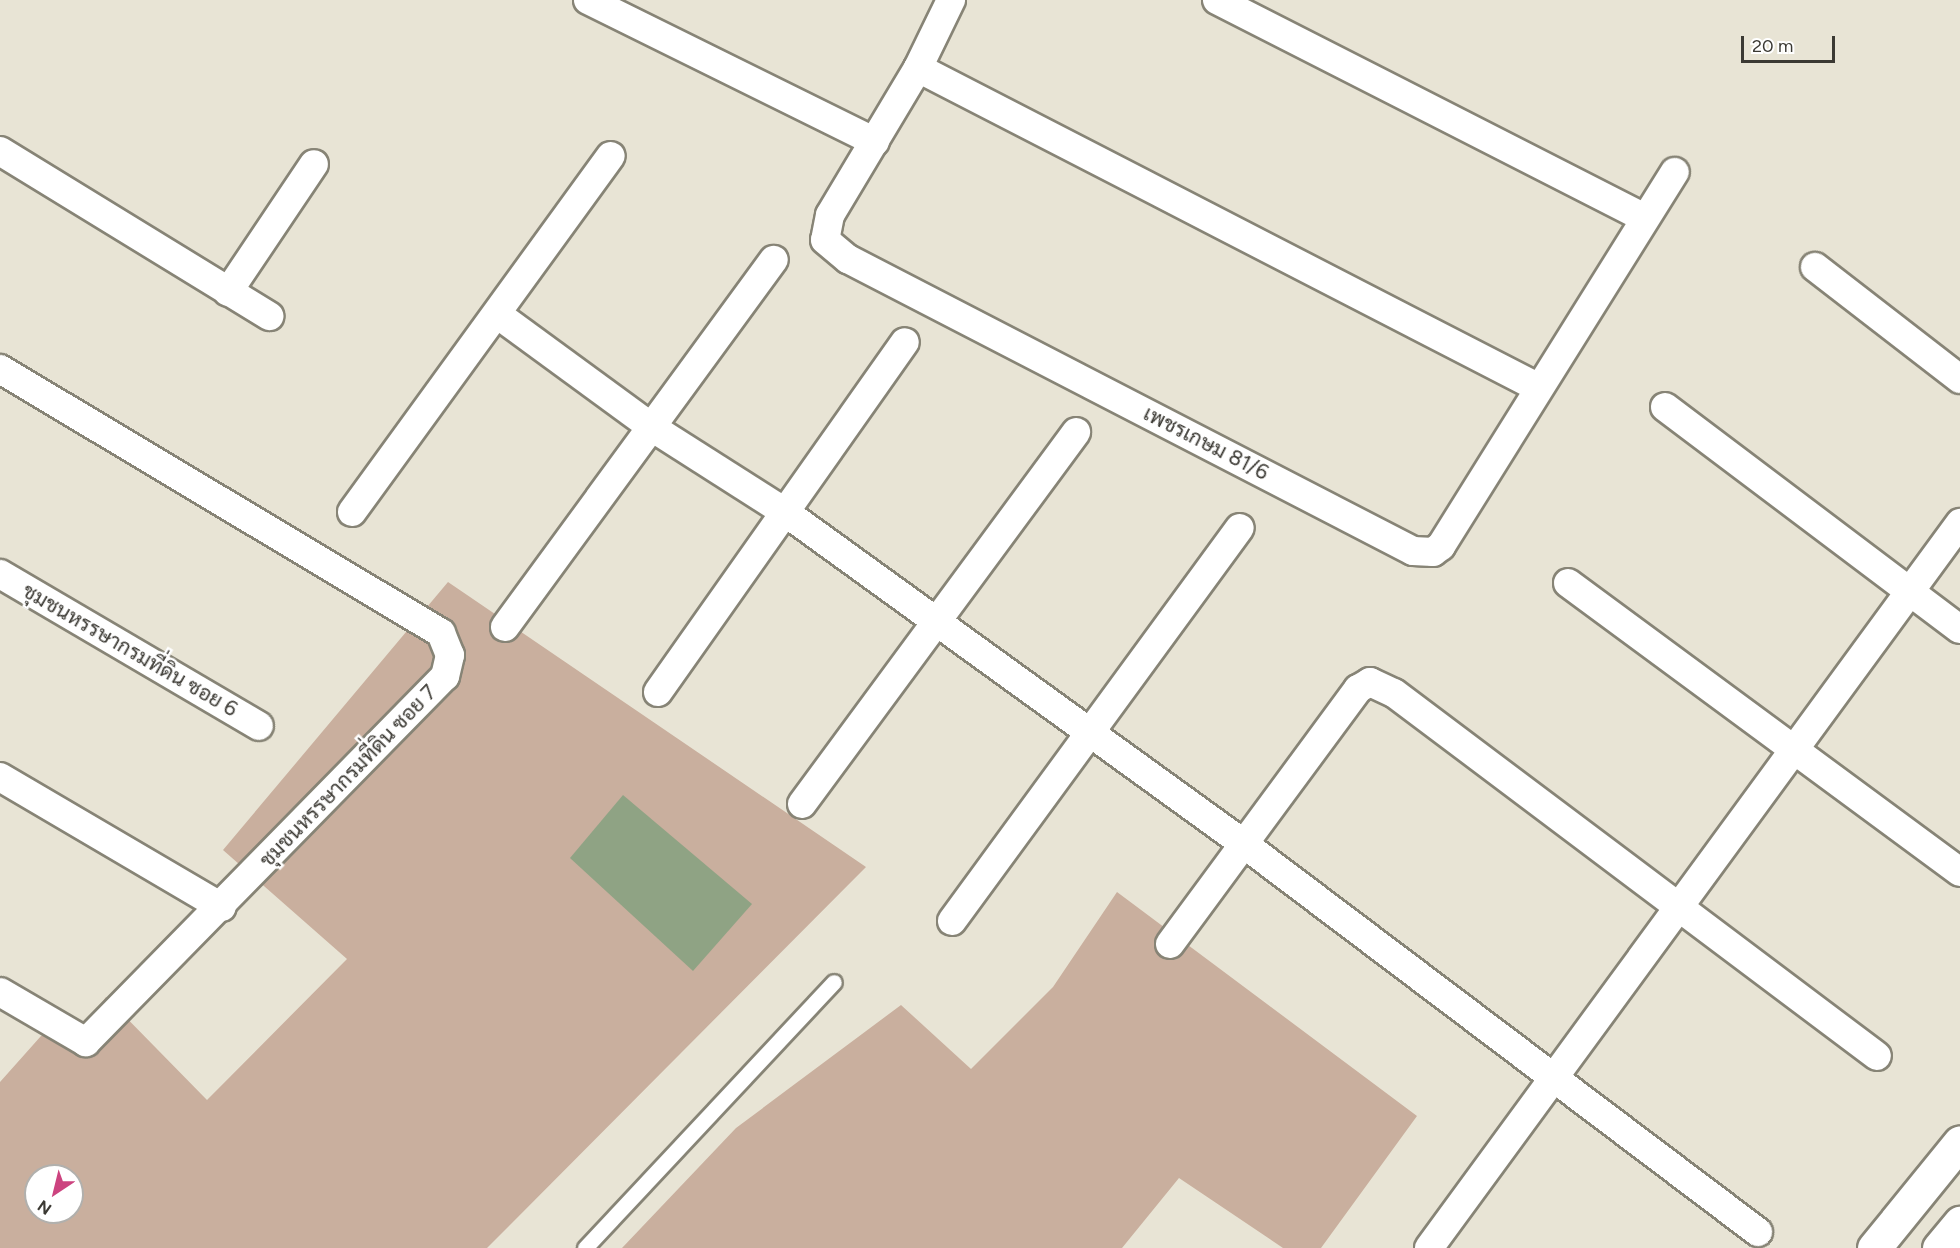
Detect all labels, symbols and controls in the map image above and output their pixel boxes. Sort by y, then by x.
scale bar [1744,24,1838,62]
text: 20 m [1752,35,1793,57]
street label: เพชรเกษม 81/6 [1139,401,1273,485]
street label: ชุมชนหรรษากรมที่ดิน ซอย 6 [18,578,242,722]
street label: ชุมชนหรรษากรมที่ดิน ซอย 7 [254,680,442,872]
north arrow [24,1164,84,1224]
text: N [34,1196,55,1219]

